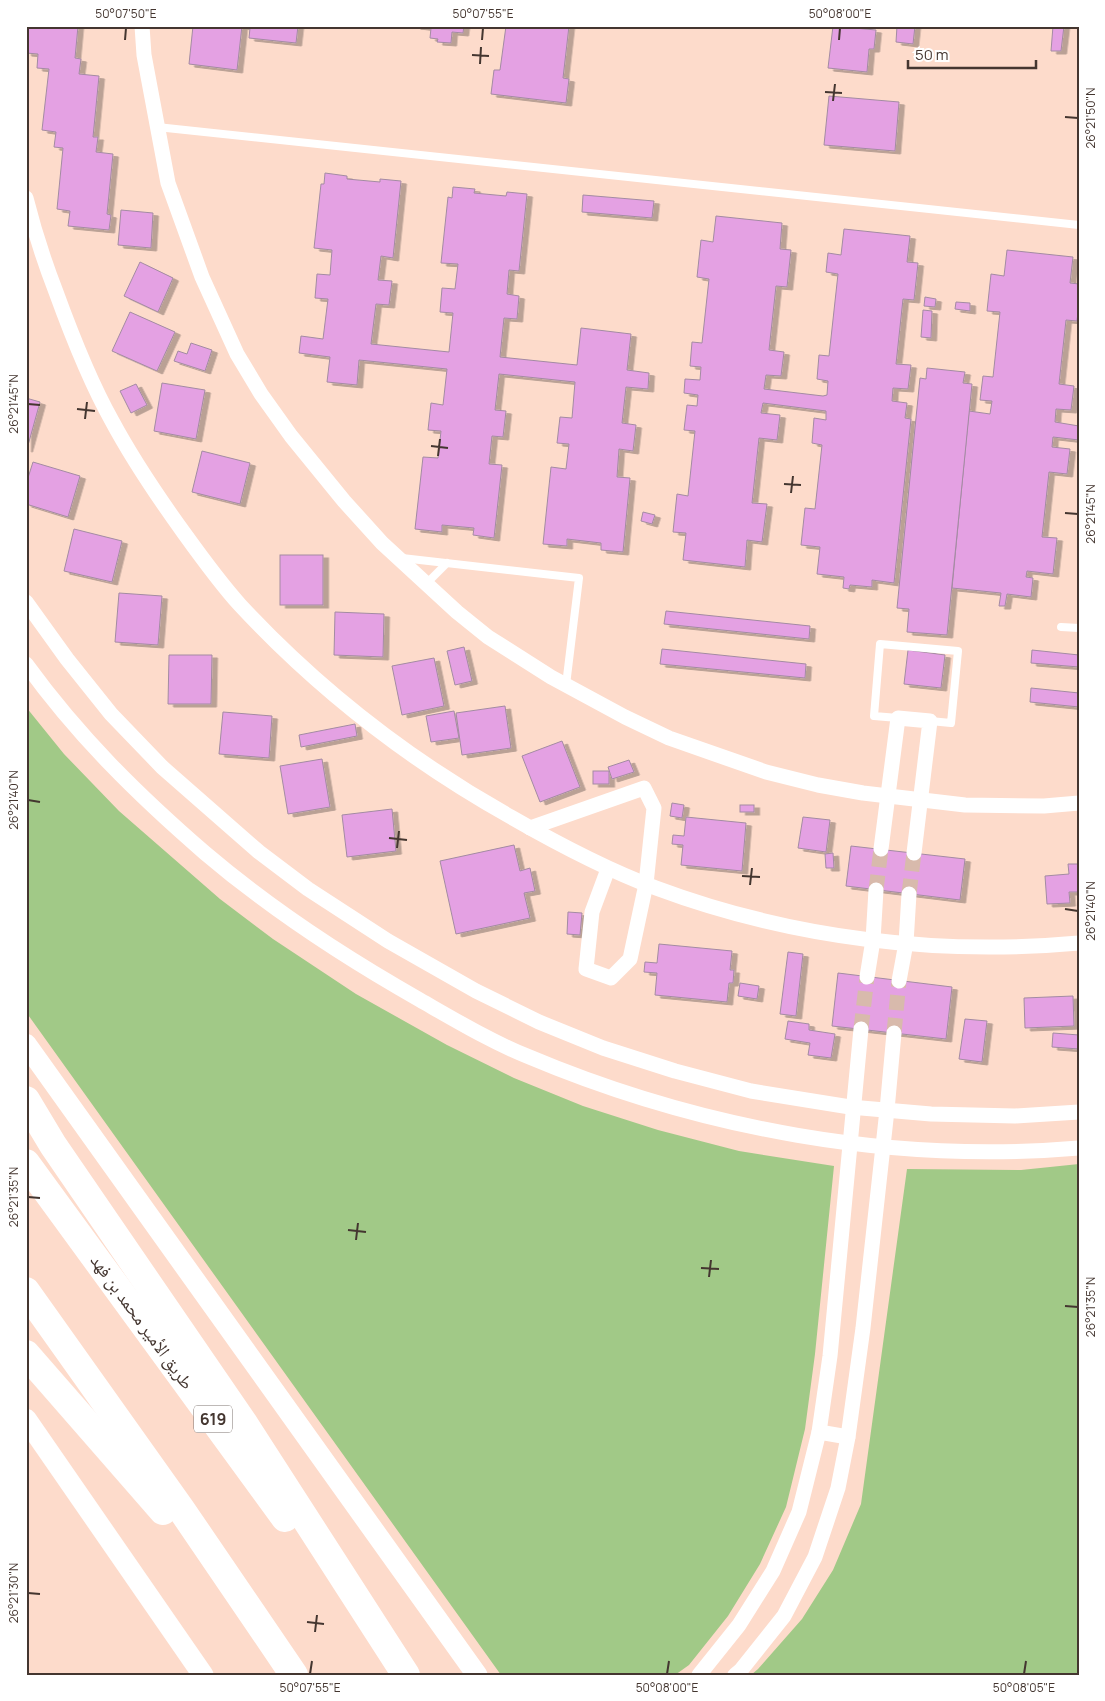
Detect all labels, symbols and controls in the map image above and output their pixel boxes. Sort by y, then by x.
text: 50°07'50"E [95,5,157,22]
text: 50°07'55"E [453,5,514,22]
text: 50°08'00"E [809,5,871,22]
scale bar [908,38,1035,70]
text: 50 m [915,44,949,65]
text: 26°21'50"N [1082,88,1099,148]
text: 26°21'45"N [5,374,22,434]
text: 26°21'45"N [1082,484,1099,544]
text: 26°21'40"N [5,770,22,830]
text: 26°21'40"N [1082,881,1099,941]
text: 26°21'35"N [5,1167,22,1227]
street label: طريق الأمير محمد بن فهد [86,1249,200,1394]
text: 26°21'35"N [1082,1277,1099,1337]
road number: 619 [194,1406,232,1432]
text: 26°21'30"N [5,1563,22,1623]
text: 50°07'55"E [280,1679,341,1696]
text: 50°08'00"E [636,1679,698,1696]
text: 50°08'05"E [993,1679,1055,1696]

